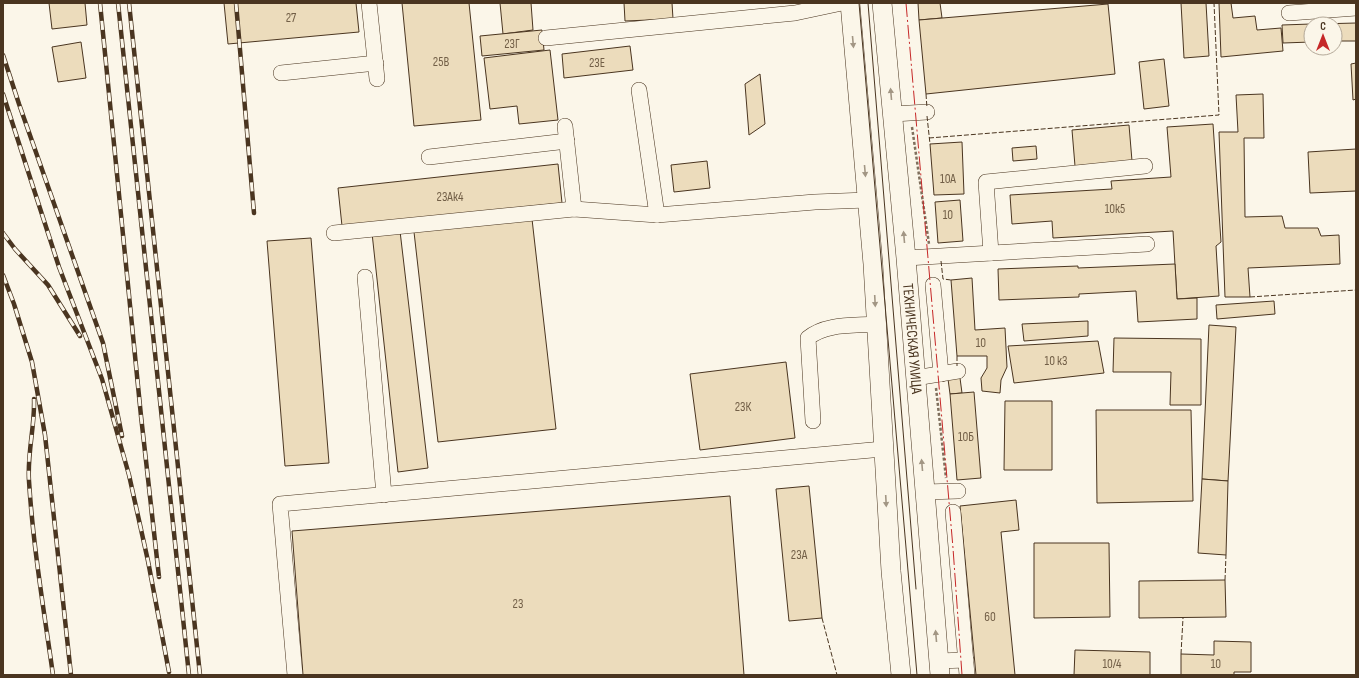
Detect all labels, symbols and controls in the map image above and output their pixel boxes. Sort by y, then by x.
house number: 27 [286,10,297,26]
north arrow [1303,16,1343,56]
text: С [1320,20,1326,33]
house number: 23Г [504,36,520,52]
one-way arrow [850,36,857,48]
house number: 25В [433,54,449,70]
house number: 23Е [589,55,605,71]
one-way arrow [887,88,894,100]
one-way arrow [861,165,868,177]
house number: 10А [940,171,956,187]
house number: 23Ак4 [437,189,464,205]
house number: 10к5 [1105,201,1125,217]
house number: 10 [943,207,953,223]
one-way arrow [900,231,907,243]
street label: ТЕХНИЧЕСКАЯ УЛИЦА [898,283,926,395]
one-way arrow [871,295,878,307]
house number: 10 [976,335,986,351]
house number: 10 к3 [1045,353,1067,369]
house number: 23К [735,399,752,415]
house number: 10Б [958,429,974,445]
one-way arrow [919,459,926,471]
one-way arrow [883,495,890,507]
house number: 23А [791,547,808,563]
house number: 23 [513,596,523,612]
house number: 60 [984,609,996,625]
one-way arrow [933,630,940,642]
house number: 10/4 [1102,656,1122,672]
house number: 10 [1211,656,1221,672]

